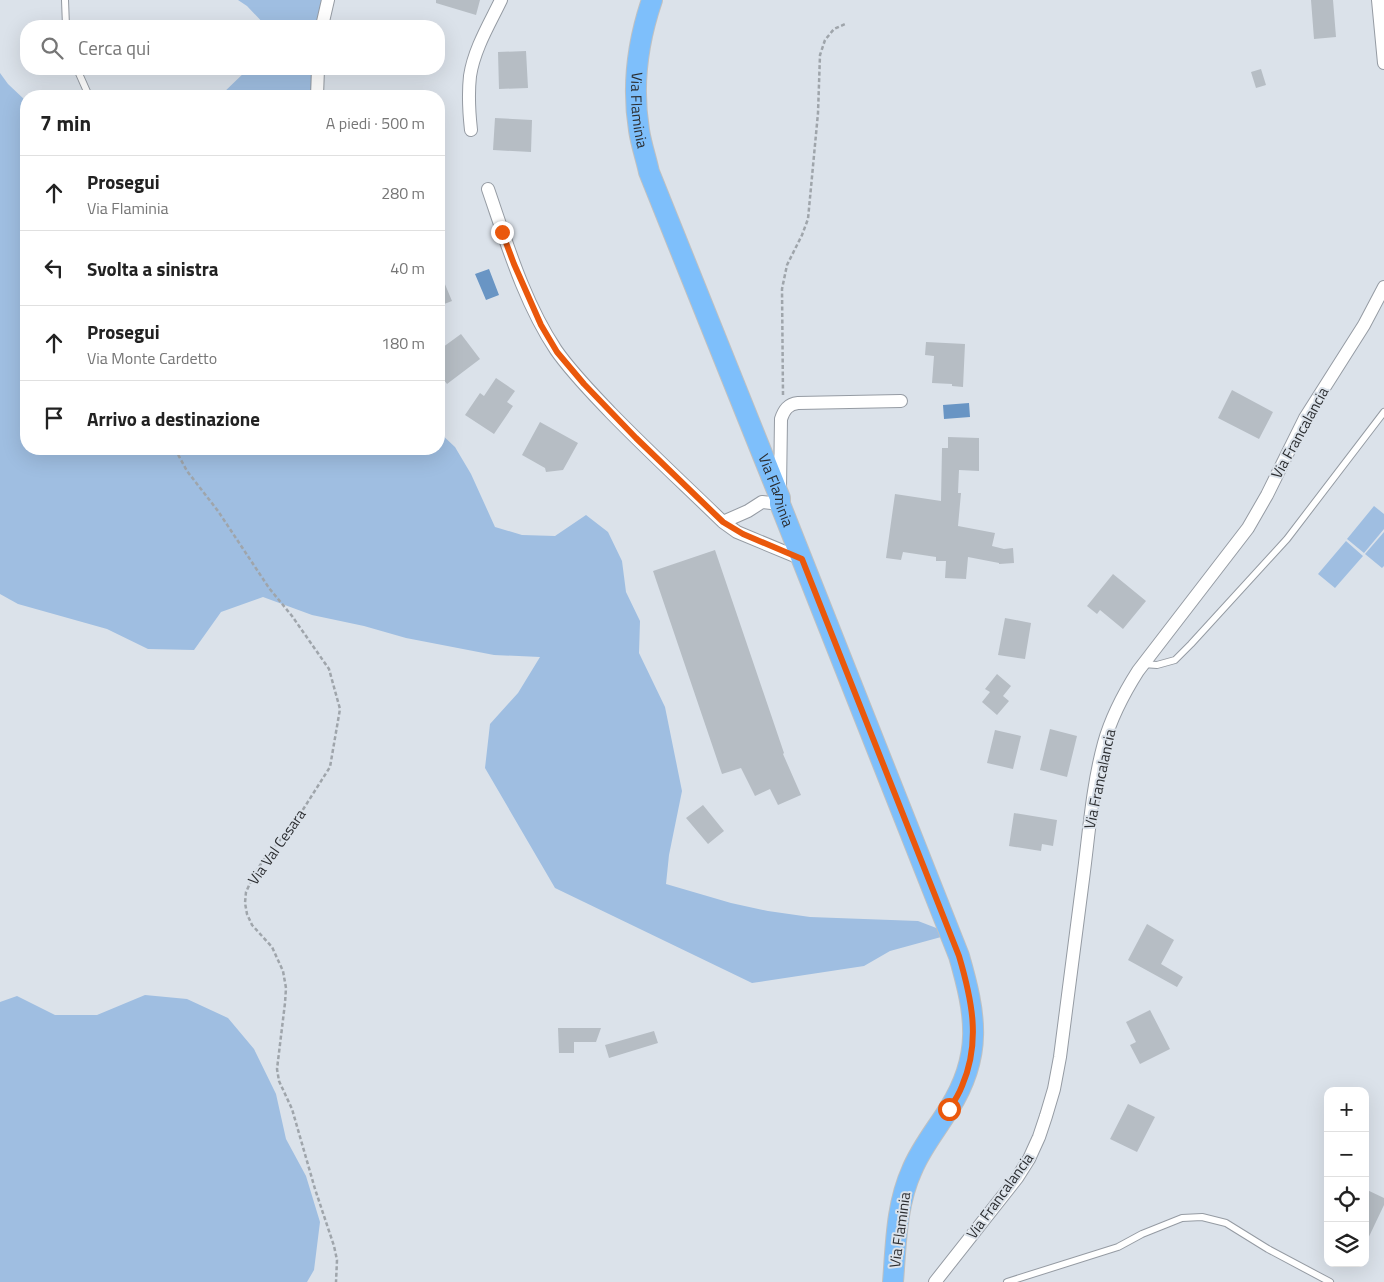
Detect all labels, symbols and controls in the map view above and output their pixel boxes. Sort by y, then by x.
search box [20,20,445,75]
text: Cerca qui [78,33,150,62]
icon: search [38,34,66,62]
street label: Via Flaminia [625,71,655,151]
text: 7 min [40,107,91,139]
text: A piedi · 500 m [326,111,425,135]
text: Prosegui [87,167,160,196]
icon: ahead [40,179,68,207]
text: 280 m [381,181,425,205]
text: Via Flaminia [87,196,168,220]
route end [491,221,514,244]
icon: left [40,254,68,282]
text: Svolta a sinistra [87,254,218,283]
text: 40 m [390,256,425,280]
text: Prosegui [87,317,160,346]
icon: ahead [40,329,68,357]
text: 180 m [381,331,425,355]
text: Via Monte Cardetto [87,346,217,370]
street label: Via Francalancia [1265,382,1334,483]
icon: arrive [40,404,68,432]
text: Arrivo a destinazione [87,404,260,433]
street label: Via Flaminia [752,450,800,531]
street label: Via Francalancia [1078,726,1121,831]
street label: Via Val Cesara [242,804,312,889]
map controls [1324,1087,1369,1267]
button: + [1324,1087,1369,1132]
route start [938,1098,961,1121]
button: − [1324,1132,1369,1177]
street label: Via Francalancia [960,1147,1039,1244]
button: locate [1324,1177,1369,1222]
street label: Via Flaminia [883,1190,916,1269]
button: layers [1324,1222,1369,1267]

